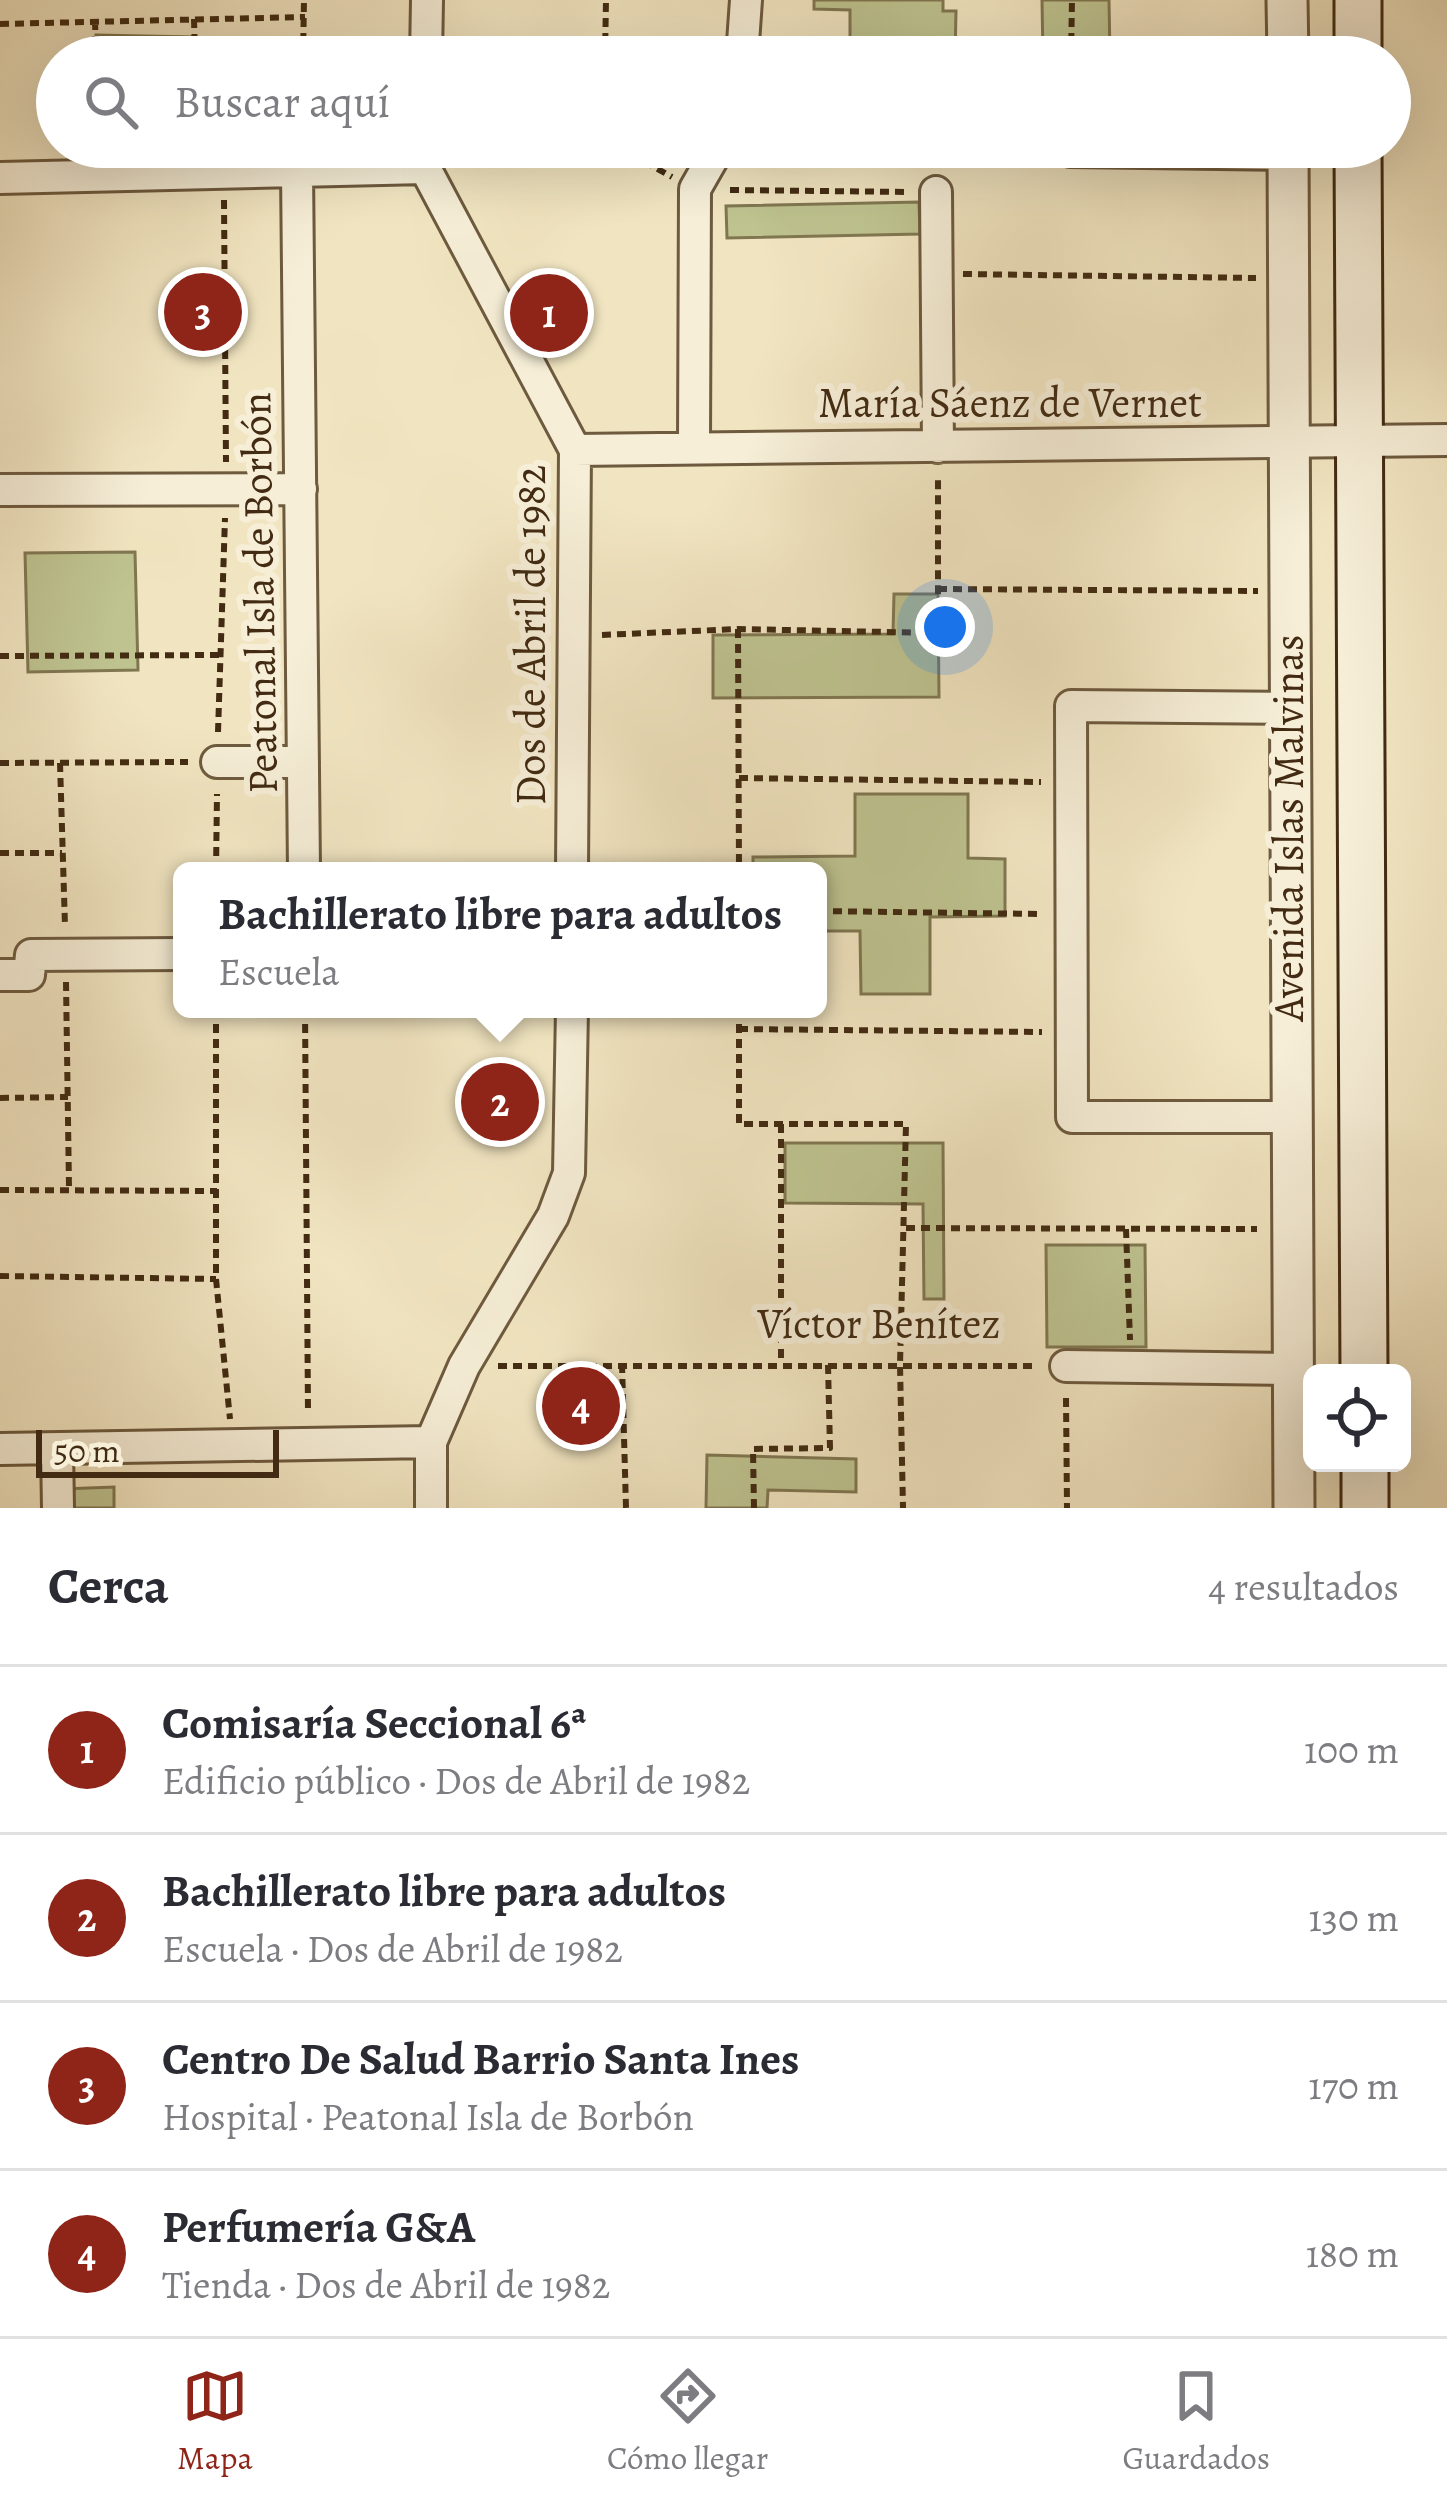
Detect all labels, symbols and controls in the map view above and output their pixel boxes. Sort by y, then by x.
search box [36,36,1411,168]
icon: search [78,69,144,135]
text: Buscar aquí [174,71,390,133]
pin: 3 [164,267,242,357]
pin: 1 [510,268,588,358]
street label: María Sáenz de Vernet [818,374,1202,431]
street label: Peatonal Isla de Borbón [227,392,291,794]
street label: Dos de Abril de 1982 [502,465,559,805]
your location [915,597,975,657]
street label: Avenida Islas Malvinas [1260,634,1317,1023]
popup [173,862,827,1018]
text: Bachillerato libre para adultos [218,883,782,945]
text: Escuela [218,945,340,998]
pin: 2 [461,1057,539,1147]
street label: Víctor Benítez [756,1295,1001,1352]
pin: 4 [542,1361,620,1451]
map controls [1303,1364,1411,1472]
button: locate [1303,1364,1411,1472]
scale bar [36,1424,279,1477]
text: 50 m [54,1428,120,1473]
text: Cerca [48,1551,169,1621]
text: 4 resultados [1208,1560,1399,1613]
text: Comisaría Seccional 6ª [162,1692,586,1754]
text: 1 [80,1723,94,1776]
text: 100 m [1304,1723,1399,1776]
text: Edificio público · Dos de Abril de 1982 [162,1754,750,1807]
text: Bachillerato libre para adultos [162,1860,726,1922]
text: 2 [78,1891,96,1944]
text: 130 m [1308,1891,1399,1944]
text: Escuela · Dos de Abril de 1982 [162,1922,623,1975]
text: Centro De Salud Barrio Santa Ines [162,2028,799,2090]
text: 3 [79,2059,95,2112]
text: 170 m [1308,2059,1399,2112]
text: Hospital · Peatonal Isla de Borbón [162,2090,694,2143]
text: Perfumería G&A [162,2196,475,2258]
text: 4 [78,2227,96,2280]
text: 180 m [1306,2227,1399,2280]
text: Tienda · Dos de Abril de 1982 [162,2258,610,2311]
tab: Mapa [177,2363,253,2480]
tab: Cómo llegar [607,2363,768,2480]
tab: Guardados [1123,2363,1270,2480]

